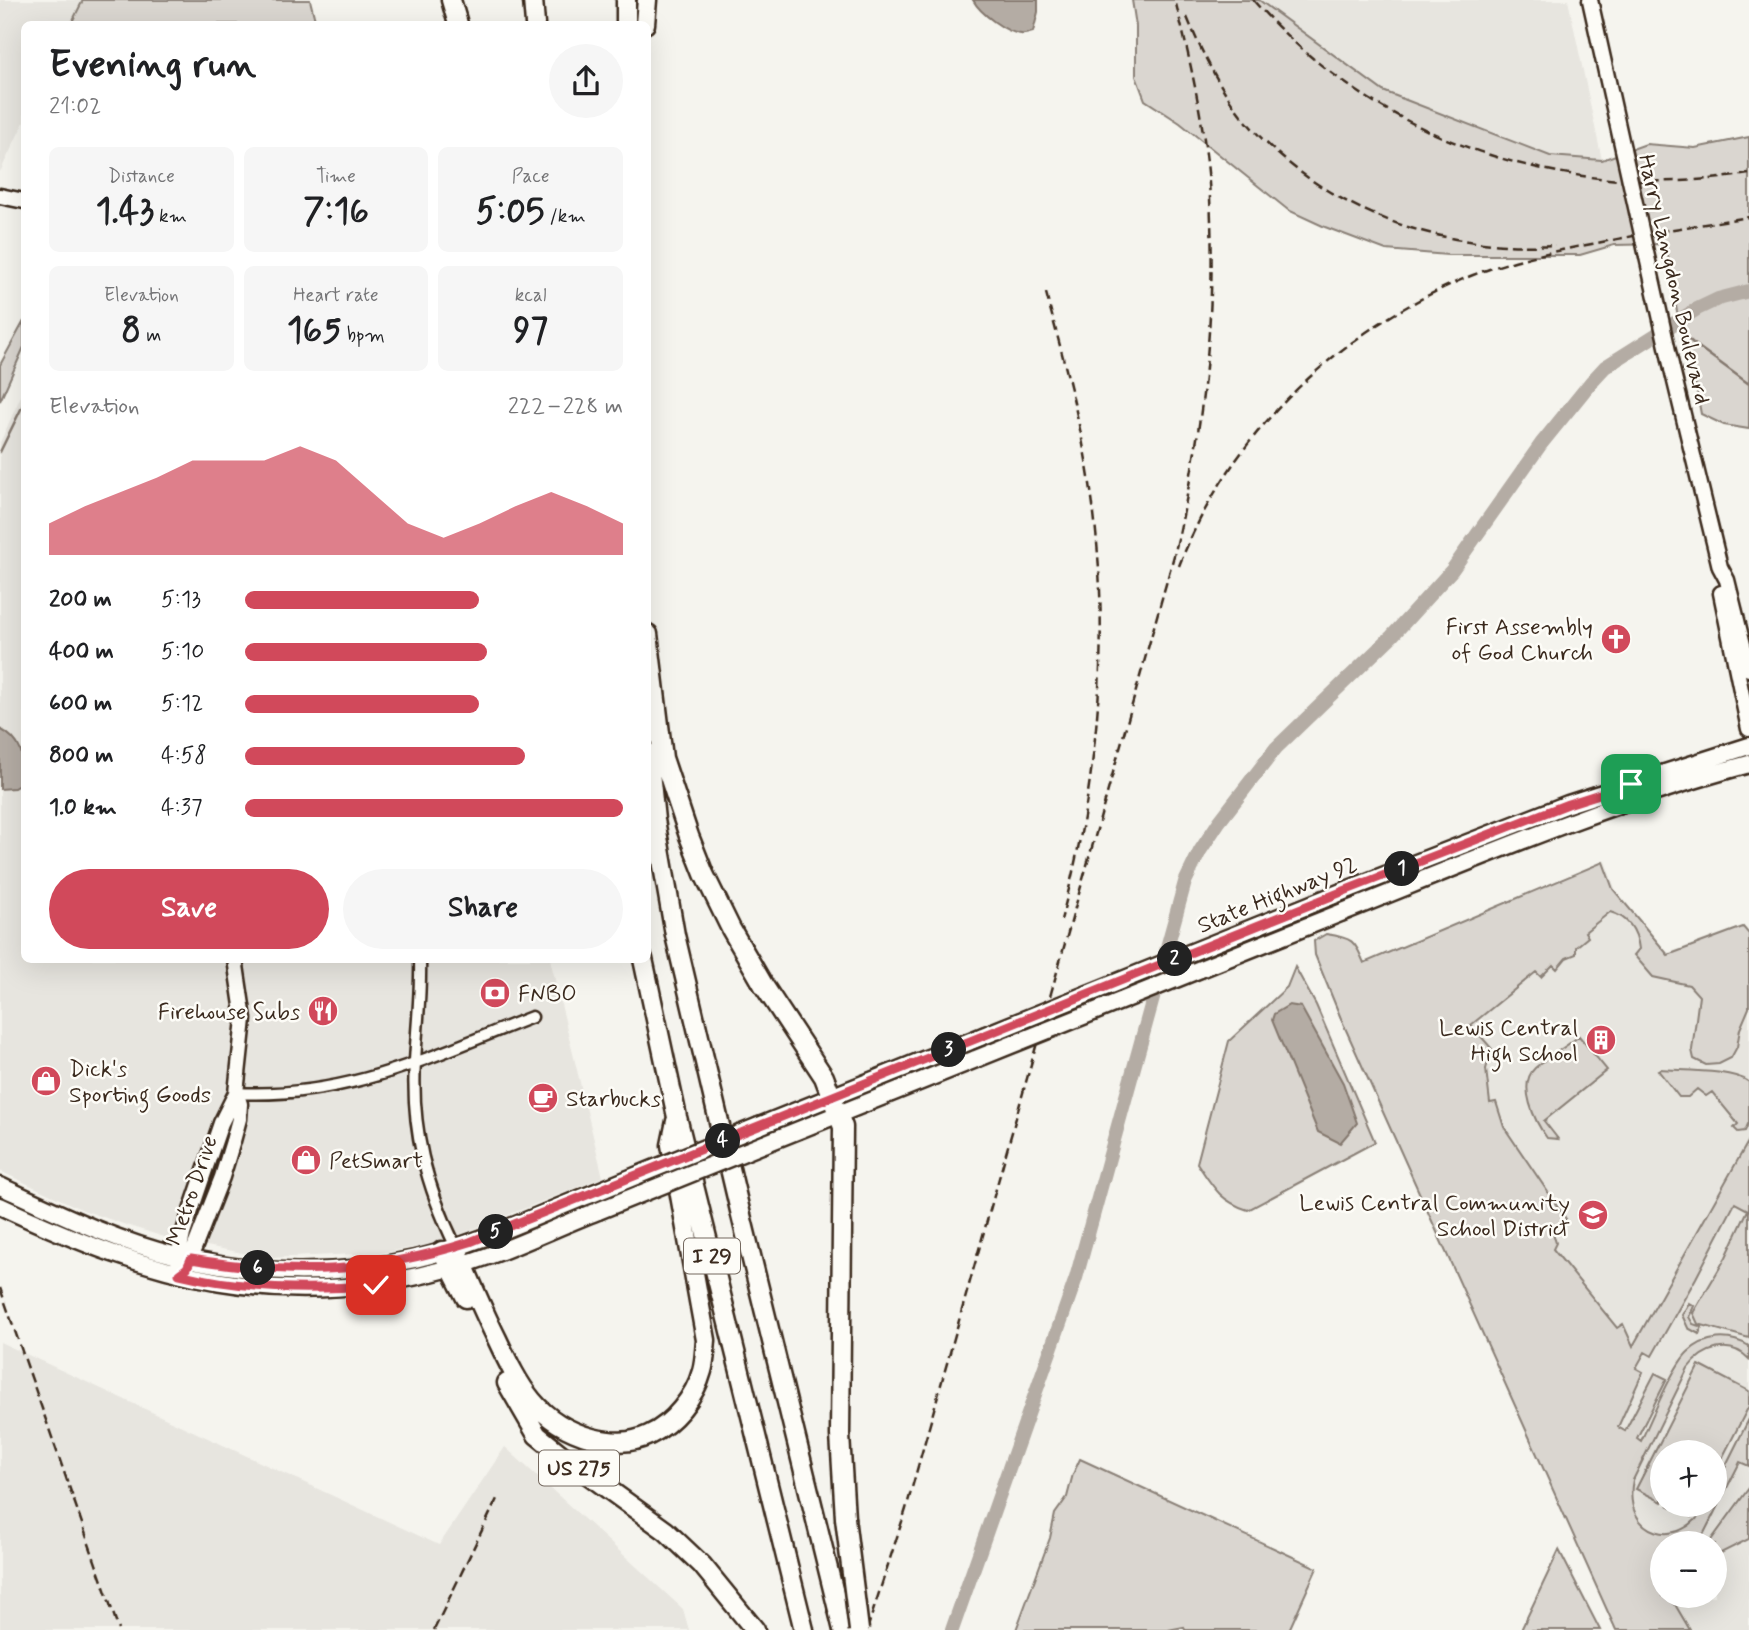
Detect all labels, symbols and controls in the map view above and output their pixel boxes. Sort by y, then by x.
text: Evening run [49,41,256,90]
button: share [549,44,623,118]
text: 21:02 [49,92,101,122]
street label: Harry Langdon Boulevard [1630,151,1716,407]
text: Distance [108,164,175,189]
text: Time [316,164,356,189]
text: Pace [512,164,550,189]
text: 1.43 [96,189,154,235]
text: 7:16 [303,189,369,235]
text: 5:05 [476,189,544,235]
text: km [154,204,187,229]
text: /km [544,204,586,229]
text: Elevation [104,283,179,308]
text: Heart rate [293,283,379,308]
text: kcal [515,283,547,308]
text: 8 [121,308,141,354]
text: 165 [287,308,342,354]
text: 97 [513,308,548,354]
text: m [141,323,161,348]
text: bpm [342,323,385,348]
text: Elevation [49,392,140,422]
text: 222–228 m [508,392,623,422]
text: 200 m [49,585,112,615]
text: 5:13 [161,585,201,615]
place label: First Assembly of God Church [1446,613,1593,669]
church icon: First Assembly of God Church [1599,622,1633,656]
text: 400 m [49,637,114,667]
text: 5:10 [161,637,204,667]
text: 600 m [49,689,112,719]
text: 5:12 [161,689,203,719]
text: 800 m [49,741,113,771]
text: 4:58 [161,741,207,771]
pin [1601,754,1661,814]
icon: arrive [1612,765,1650,803]
text: 1.0 km [49,793,117,823]
text: 4:37 [161,793,203,823]
street label: State Highway 92 [1193,850,1363,943]
pin: 1 [1384,852,1420,886]
text: 1 [1397,856,1406,881]
button: Save [49,869,329,949]
button: Share [343,869,623,949]
pin: 2 [1158,942,1192,976]
text: 2 [1170,946,1179,971]
bank icon: FNBO [478,976,512,1010]
place label: FNBO [518,980,577,1010]
restaurant icon: Firehouse Subs [306,994,340,1028]
place label: Firehouse Subs [158,998,300,1028]
place label: Lewis Central High School [1439,1014,1578,1072]
building icon: Lewis Central High School [1584,1023,1618,1057]
pin: 3 [932,1032,967,1068]
text: 3 [944,1037,953,1062]
place label: Dick's Sporting Goods [69,1055,211,1113]
shop icon: Dick's Sporting Goods [29,1064,63,1098]
cafe icon: Starbucks [526,1081,560,1115]
place label: Starbucks [566,1085,661,1115]
pin: 4 [706,1124,740,1158]
text: 4 [717,1128,728,1153]
street label: Metro Drive [160,1132,226,1250]
shop icon: PetSmart [289,1143,323,1177]
place label: PetSmart [329,1147,423,1177]
place label: Lewis Central Community School District [1299,1189,1570,1245]
school or university icon: Lewis Central Community School District [1576,1198,1610,1232]
pin: 5 [478,1214,514,1250]
text: 5 [490,1219,501,1244]
road number: I 29 [684,1238,740,1274]
pin: 6 [240,1250,276,1286]
text: 6 [253,1255,262,1280]
pin [346,1255,406,1315]
icon: check [357,1266,395,1304]
map controls [1650,1440,1727,1608]
button: + [1650,1440,1727,1517]
road number: US 275 [539,1450,619,1486]
button: − [1650,1531,1727,1608]

